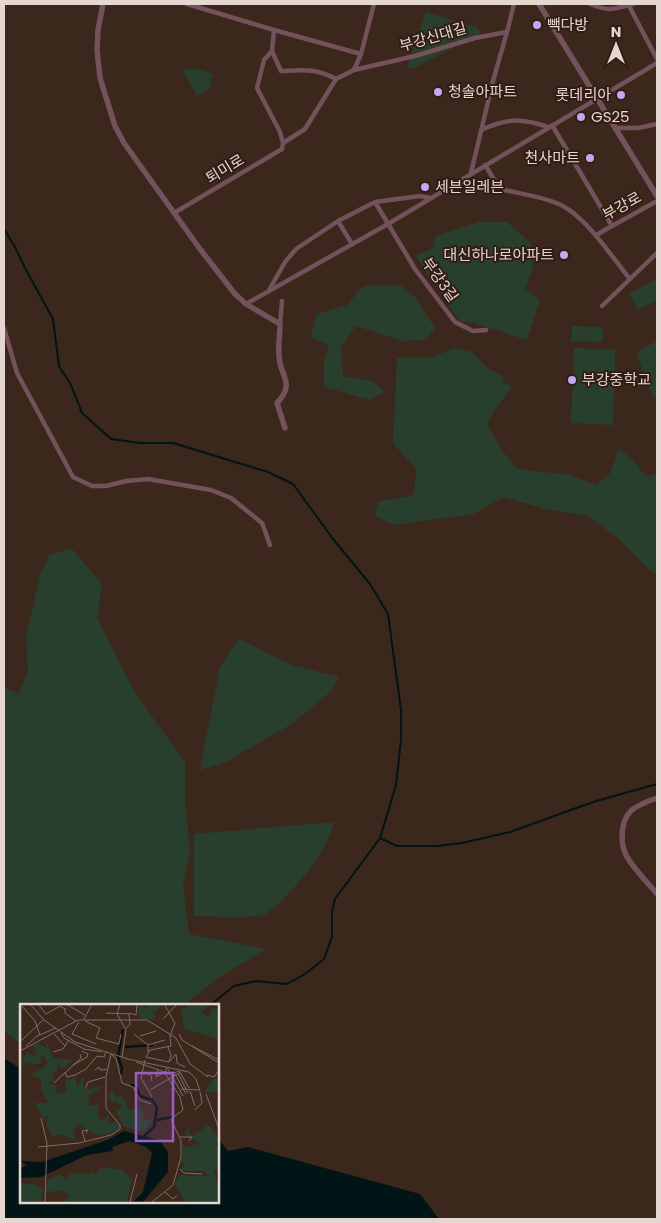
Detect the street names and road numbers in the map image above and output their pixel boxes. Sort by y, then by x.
street label: 부강신대길 [397,17,469,56]
street label: 퇴미로 [202,149,248,188]
street label: 부강로 [599,186,645,225]
street label: 부강3길 [417,253,464,306]

